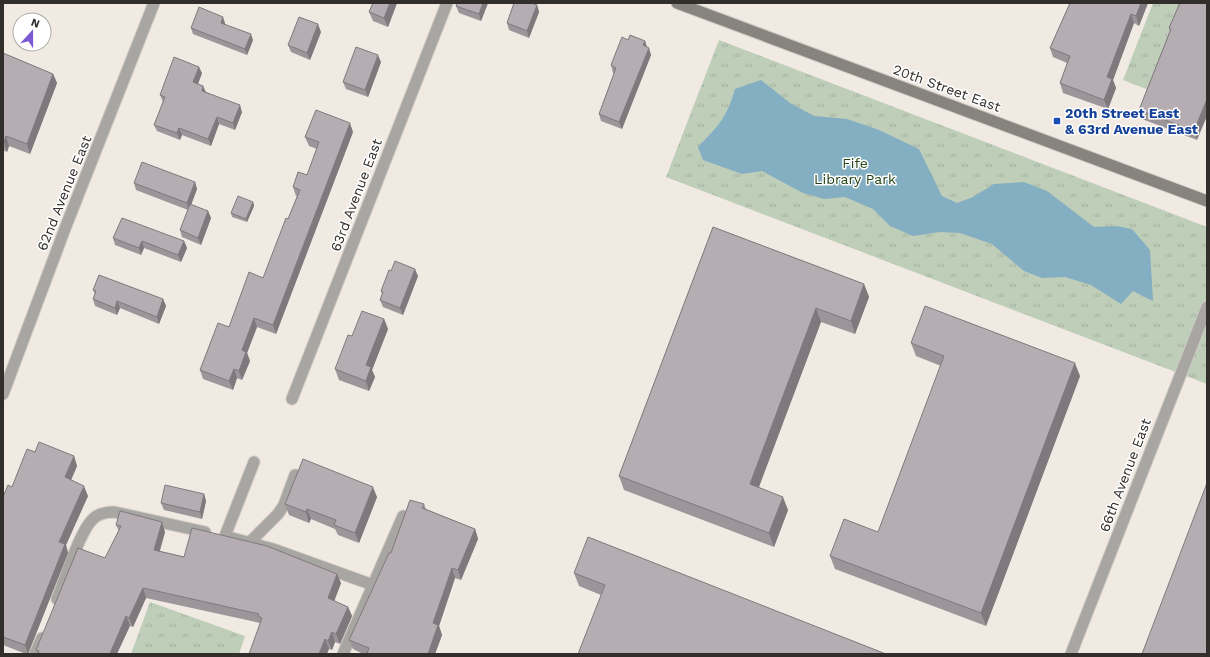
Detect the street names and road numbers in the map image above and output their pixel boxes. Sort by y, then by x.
street label: 20th Street East [891,61,1003,115]
street label: 62nd Avenue East [34,133,94,253]
street label: 63rd Avenue East [327,136,385,254]
street label: 66th Avenue East [1096,416,1154,534]

